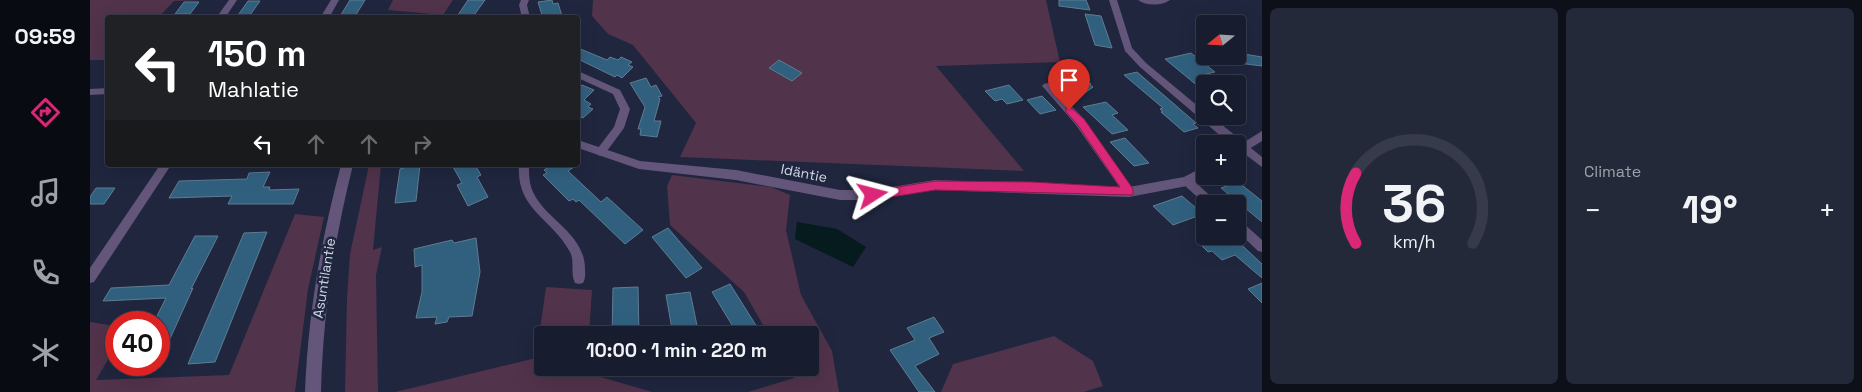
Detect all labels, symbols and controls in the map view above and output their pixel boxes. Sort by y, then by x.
north arrow [1196,15,1246,65]
map controls [1196,15,1246,245]
text: 09:59 [14,22,76,50]
text: 150 m [208,32,306,76]
icon: left [125,35,190,100]
pin [1048,59,1090,110]
icon: arrive [1055,66,1083,94]
text: Mahlatie [208,75,299,103]
button: search [1196,75,1246,125]
icon: directions [28,95,63,130]
icon: left [249,130,277,158]
icon: ahead [302,130,330,158]
icon: ahead [355,130,383,158]
icon: right [408,130,436,158]
button: + [1196,135,1246,185]
street label: Idäntie [779,160,829,186]
text: Climate [1584,161,1641,182]
position arrow [846,168,898,220]
text: 36 [1382,171,1446,237]
icon: music [28,175,63,210]
text: 19° [1682,186,1738,234]
text: − [1584,192,1601,228]
text: + [1819,192,1836,228]
button: − [1196,195,1246,245]
text: km/h [1393,230,1435,253]
street label: Asuntilantie [309,237,339,319]
icon: phone [28,255,63,290]
speed limit sign: 40 [105,311,170,376]
icon: climate [28,335,63,370]
text: 10:00 · 1 min · 220 m [586,338,767,363]

